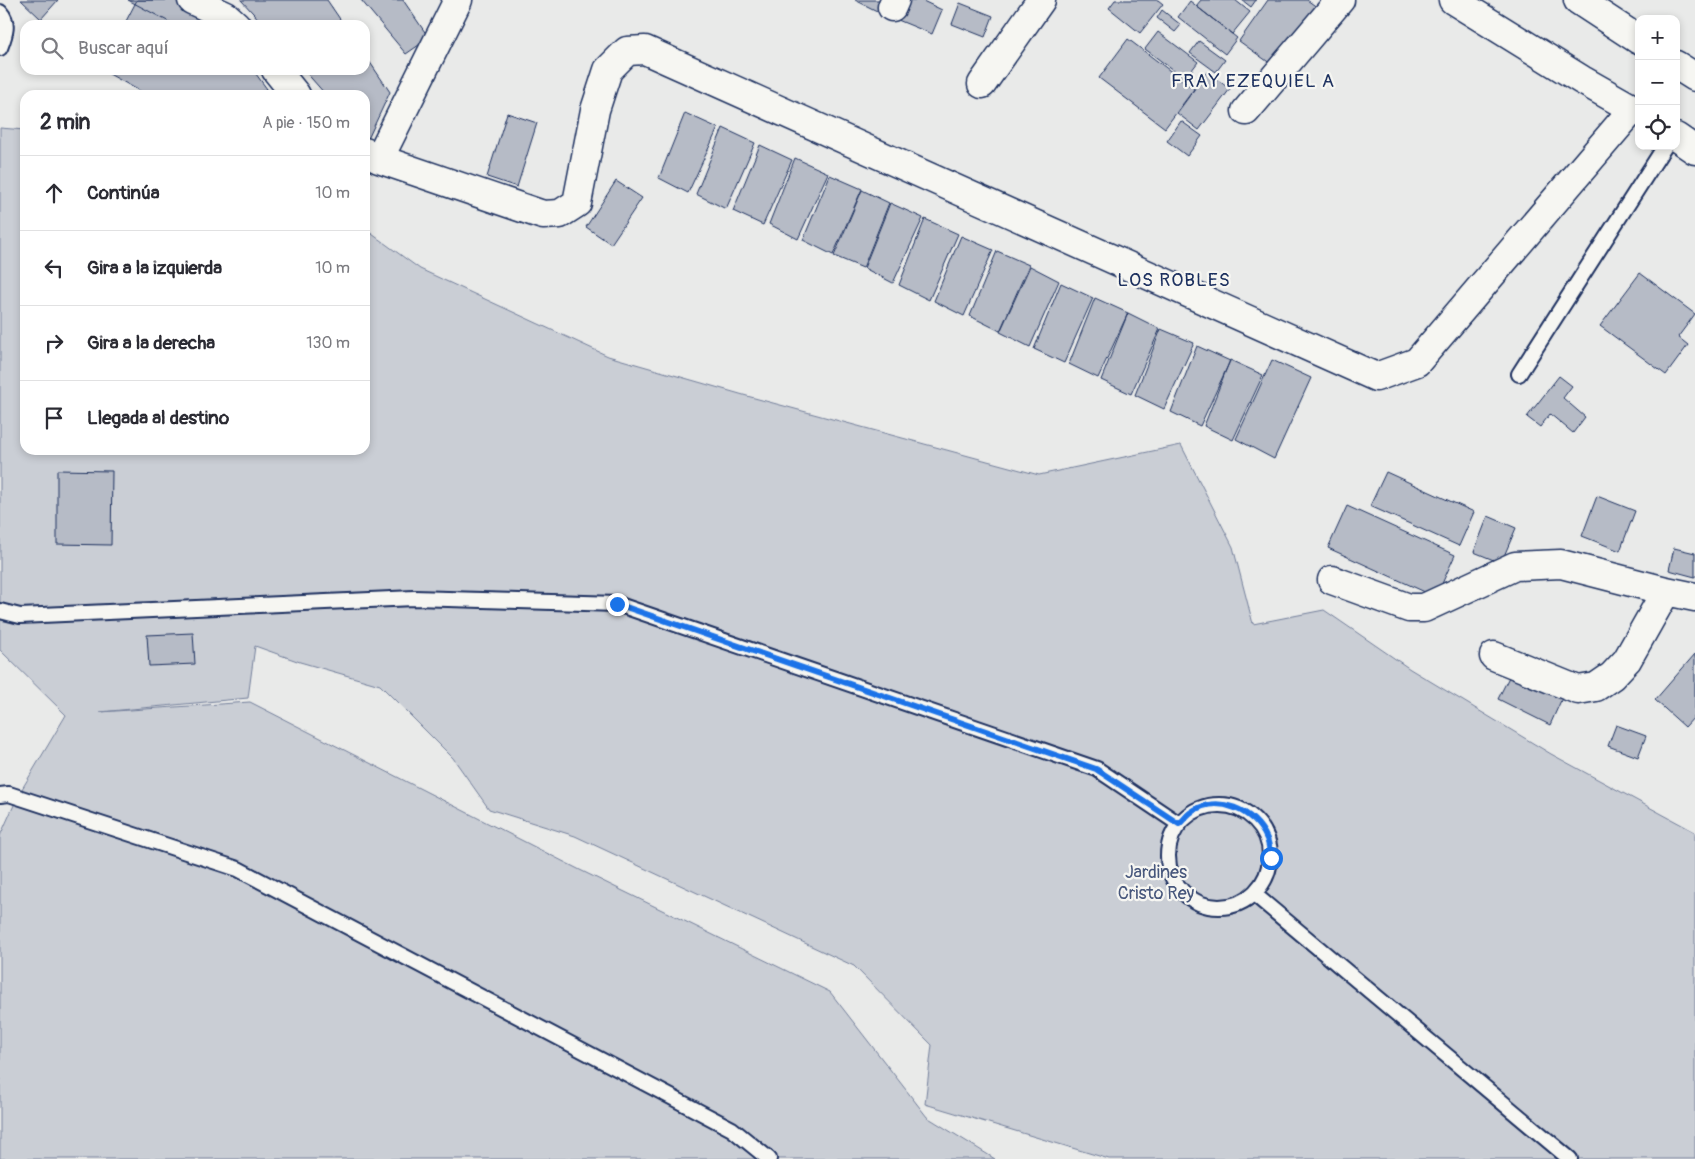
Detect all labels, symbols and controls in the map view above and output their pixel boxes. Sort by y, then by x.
map controls [1635,15,1680,150]
button: + [1635,15,1680,60]
search box [20,20,370,75]
icon: search [38,34,66,62]
text: Buscar aquí [78,36,169,60]
button: − [1635,60,1680,105]
district label: FRAY EZEQUIEL A [1171,69,1335,93]
button: locate [1635,105,1680,150]
text: 2 min [40,109,90,136]
text: A pie · 150 m [262,113,350,133]
icon: ahead [40,179,68,207]
text: Continúa [87,181,160,205]
text: 10 m [315,183,350,203]
icon: left [40,254,68,282]
text: Gira a la izquierda [87,256,222,280]
text: 10 m [315,258,350,278]
district label: LOS ROBLES [1117,268,1231,292]
icon: right [40,329,68,357]
text: Gira a la derecha [87,331,215,355]
text: 130 m [306,333,350,353]
icon: arrive [40,404,68,432]
text: Llegada al destino [87,406,229,430]
route end [606,593,629,616]
route start [1260,847,1283,870]
park label: Jardines Cristo Rey [1118,861,1195,905]

